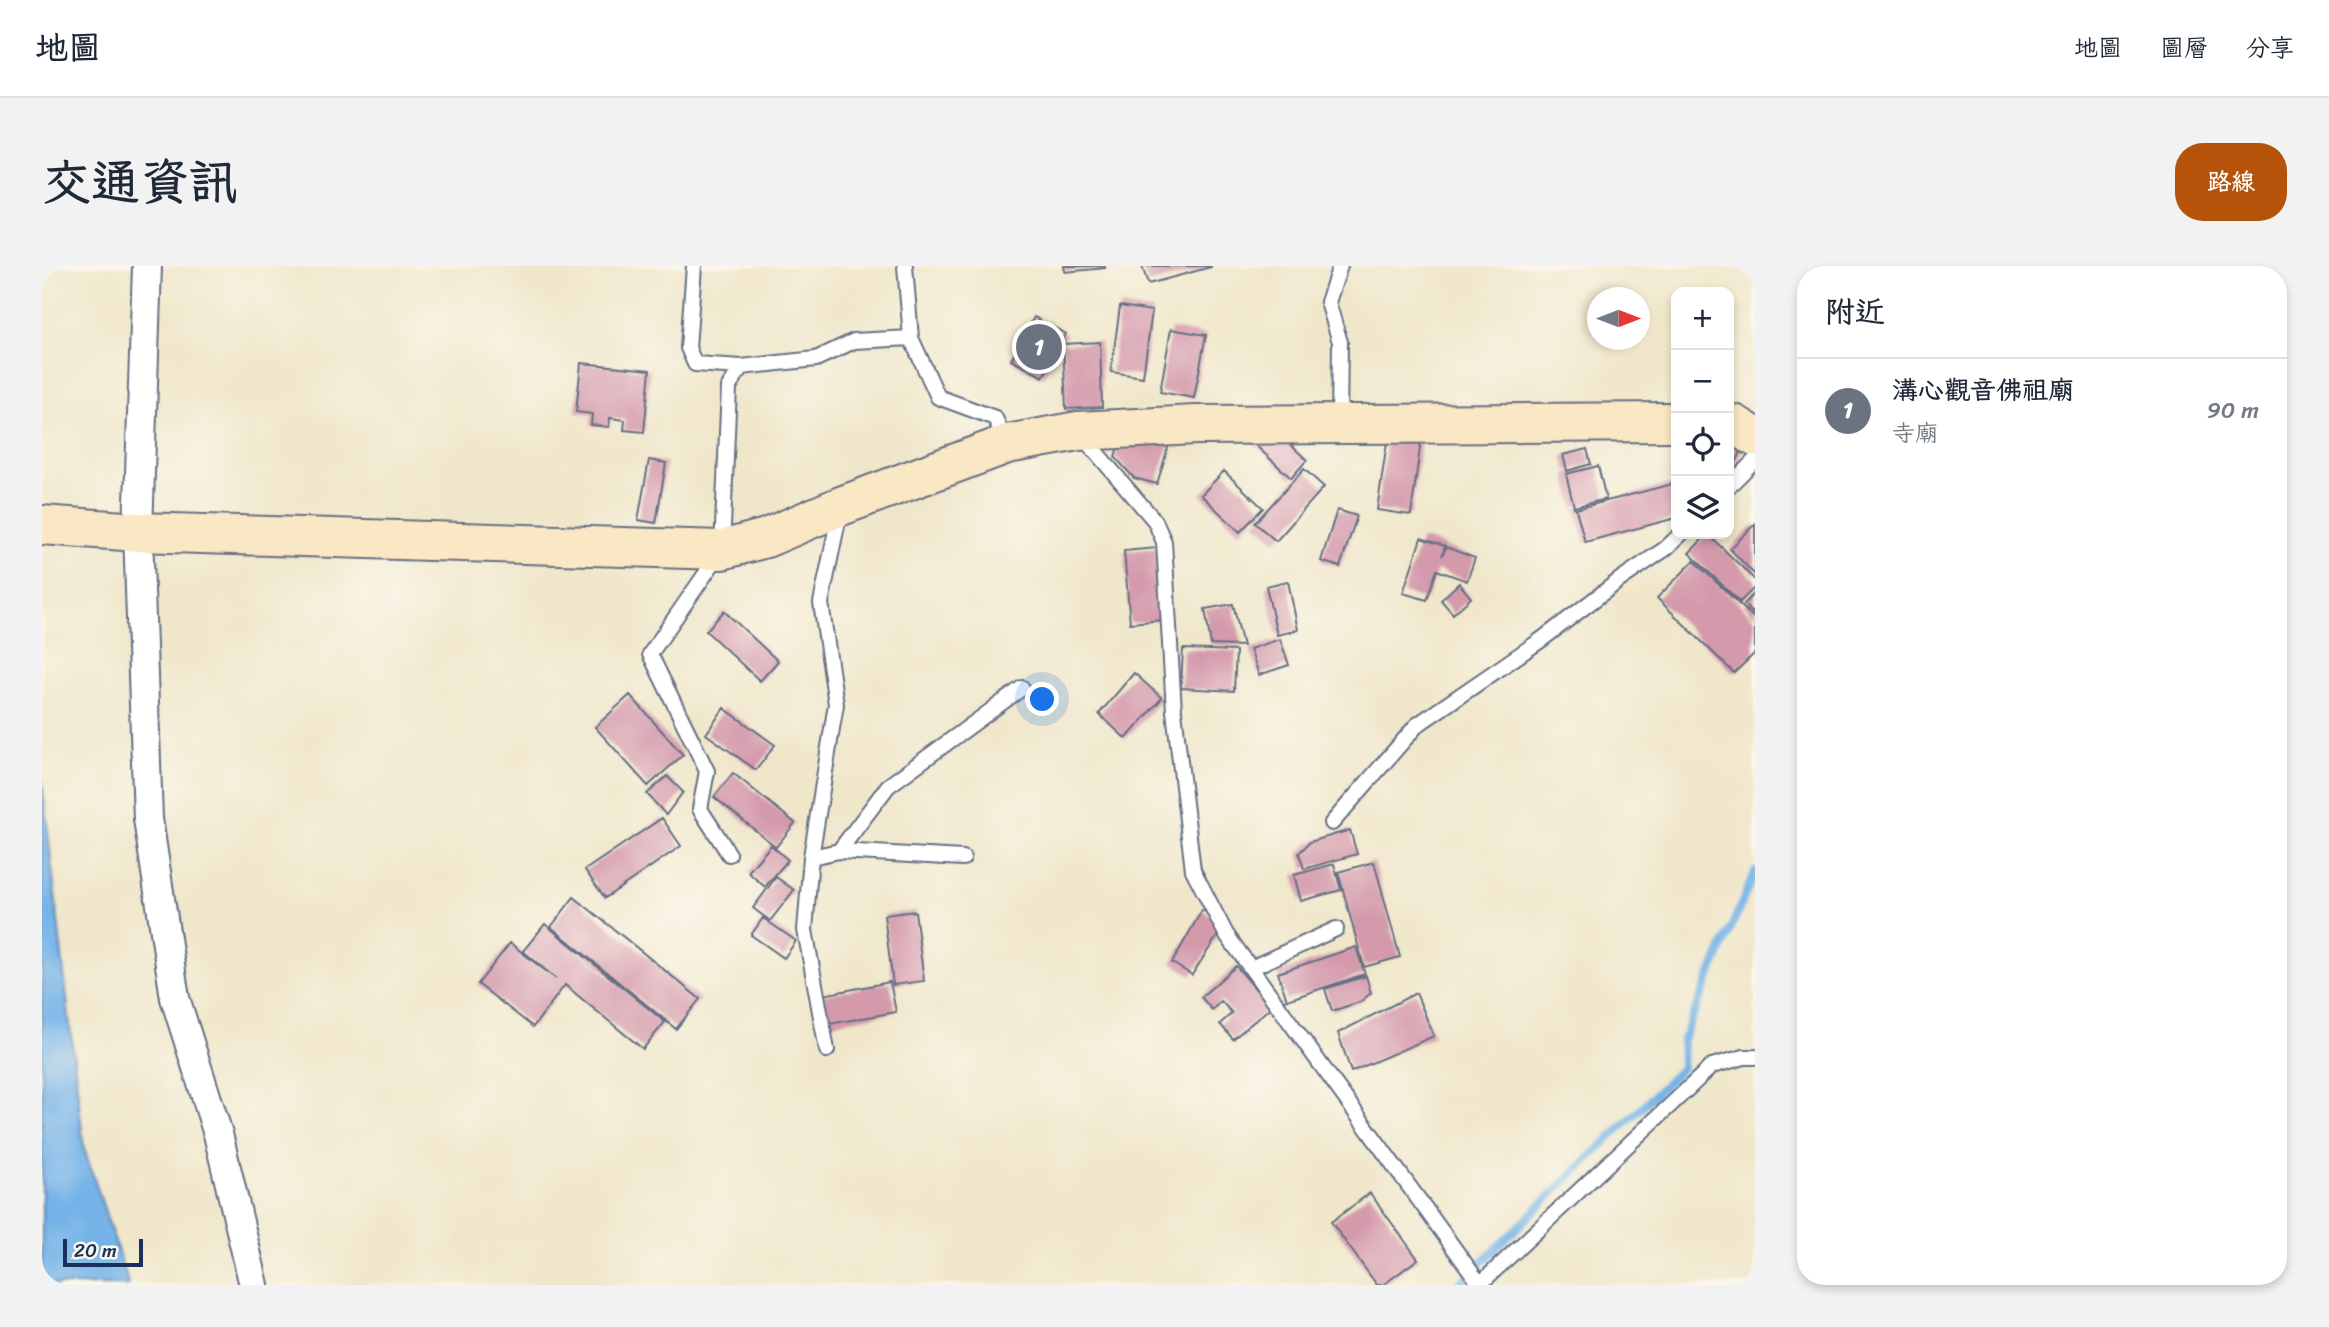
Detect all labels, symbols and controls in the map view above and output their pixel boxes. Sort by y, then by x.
text: 地圖 [35,19,101,77]
text: 地圖 [2074,27,2122,69]
text: 圖層 [2160,27,2208,69]
text: 分享 [2246,27,2294,69]
text: 交通資訊 [42,139,238,226]
button: 路線 [2175,143,2287,221]
text: 附近 [1825,285,1885,339]
north arrow [1587,287,1650,350]
map controls [1671,287,1734,539]
button: + [1671,287,1734,350]
pin: 1 [1016,321,1062,373]
button: − [1671,350,1734,413]
text: 溝心觀音佛祖廟 [1892,367,2074,413]
text: 1 [1843,390,1853,431]
text: 90 m [2207,390,2259,431]
button: locate [1671,413,1734,476]
text: 寺廟 [1892,413,1938,454]
button: layers [1671,476,1734,539]
your location [1025,682,1059,716]
text: 20 m [74,1234,117,1267]
scale bar [63,1236,144,1268]

